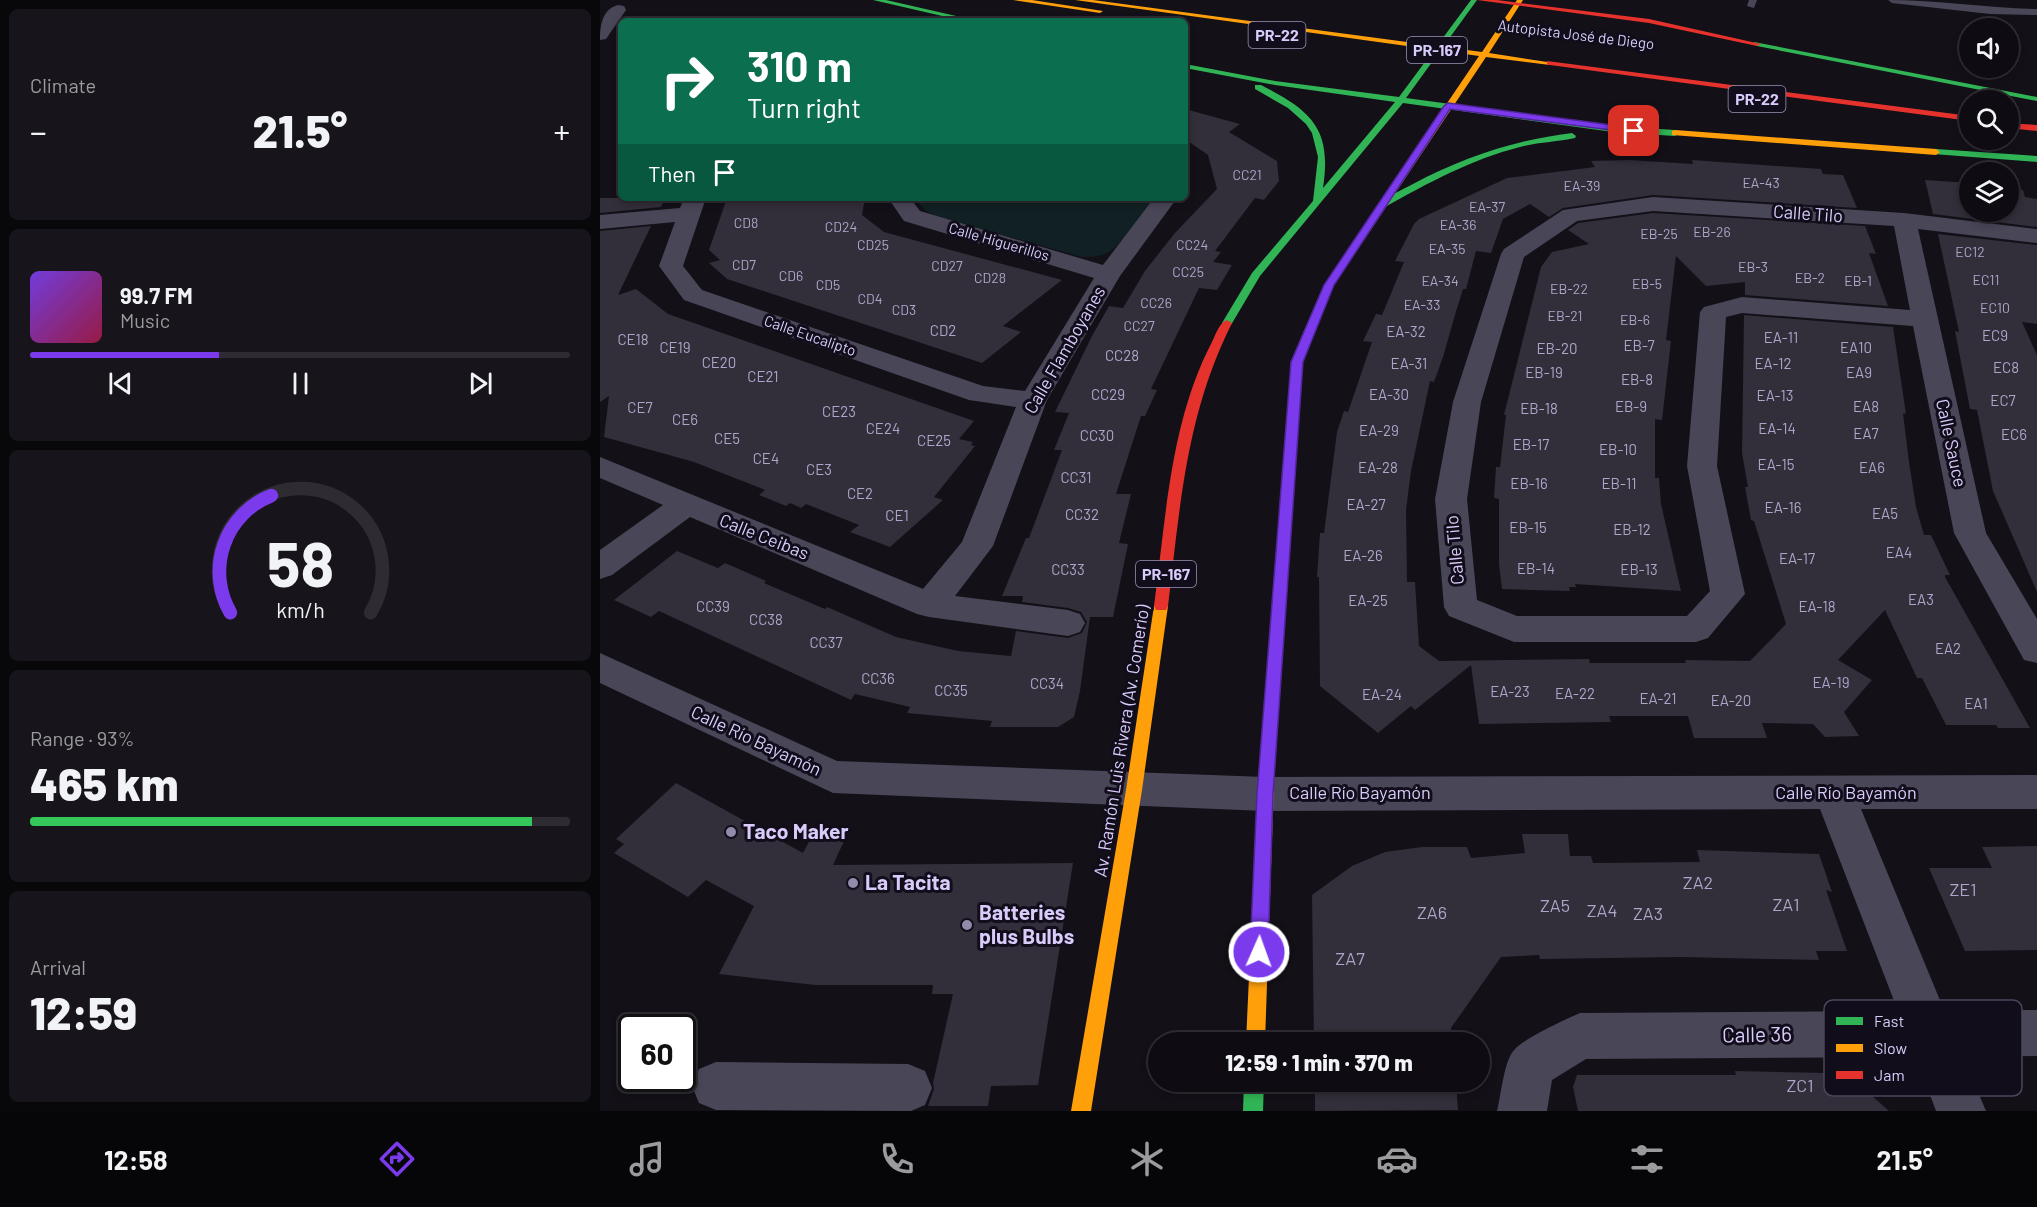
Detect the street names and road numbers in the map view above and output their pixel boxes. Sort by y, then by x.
street label: Autopista José de Diego [1497,15,1655,53]
road number: PR-22 [1248,22,1306,48]
road number: PR-167 [1407,37,1467,63]
road number: PR-22 [1728,86,1786,112]
street label: Calle Tilo [1772,200,1844,226]
street label: Calle Higuerillos [947,218,1052,264]
street label: Calle Flamboyanes [1019,282,1110,417]
street label: Calle Eucalipto [762,311,859,359]
street label: Calle Sauce [1932,397,1972,489]
street label: Calle Ceibas [717,508,812,564]
street label: Calle Tilo [1440,514,1468,586]
road number: PR-167 [1136,561,1196,587]
street label: Av. Ramón Luis Rivera (Av. Comerío) [1089,603,1153,879]
street label: Calle Río Bayamón [688,700,825,780]
street label: Calle Río Bayamón [1289,781,1431,803]
street label: Calle Río Bayamón [1775,781,1917,803]
street label: Calle 36 [1722,1020,1792,1047]

